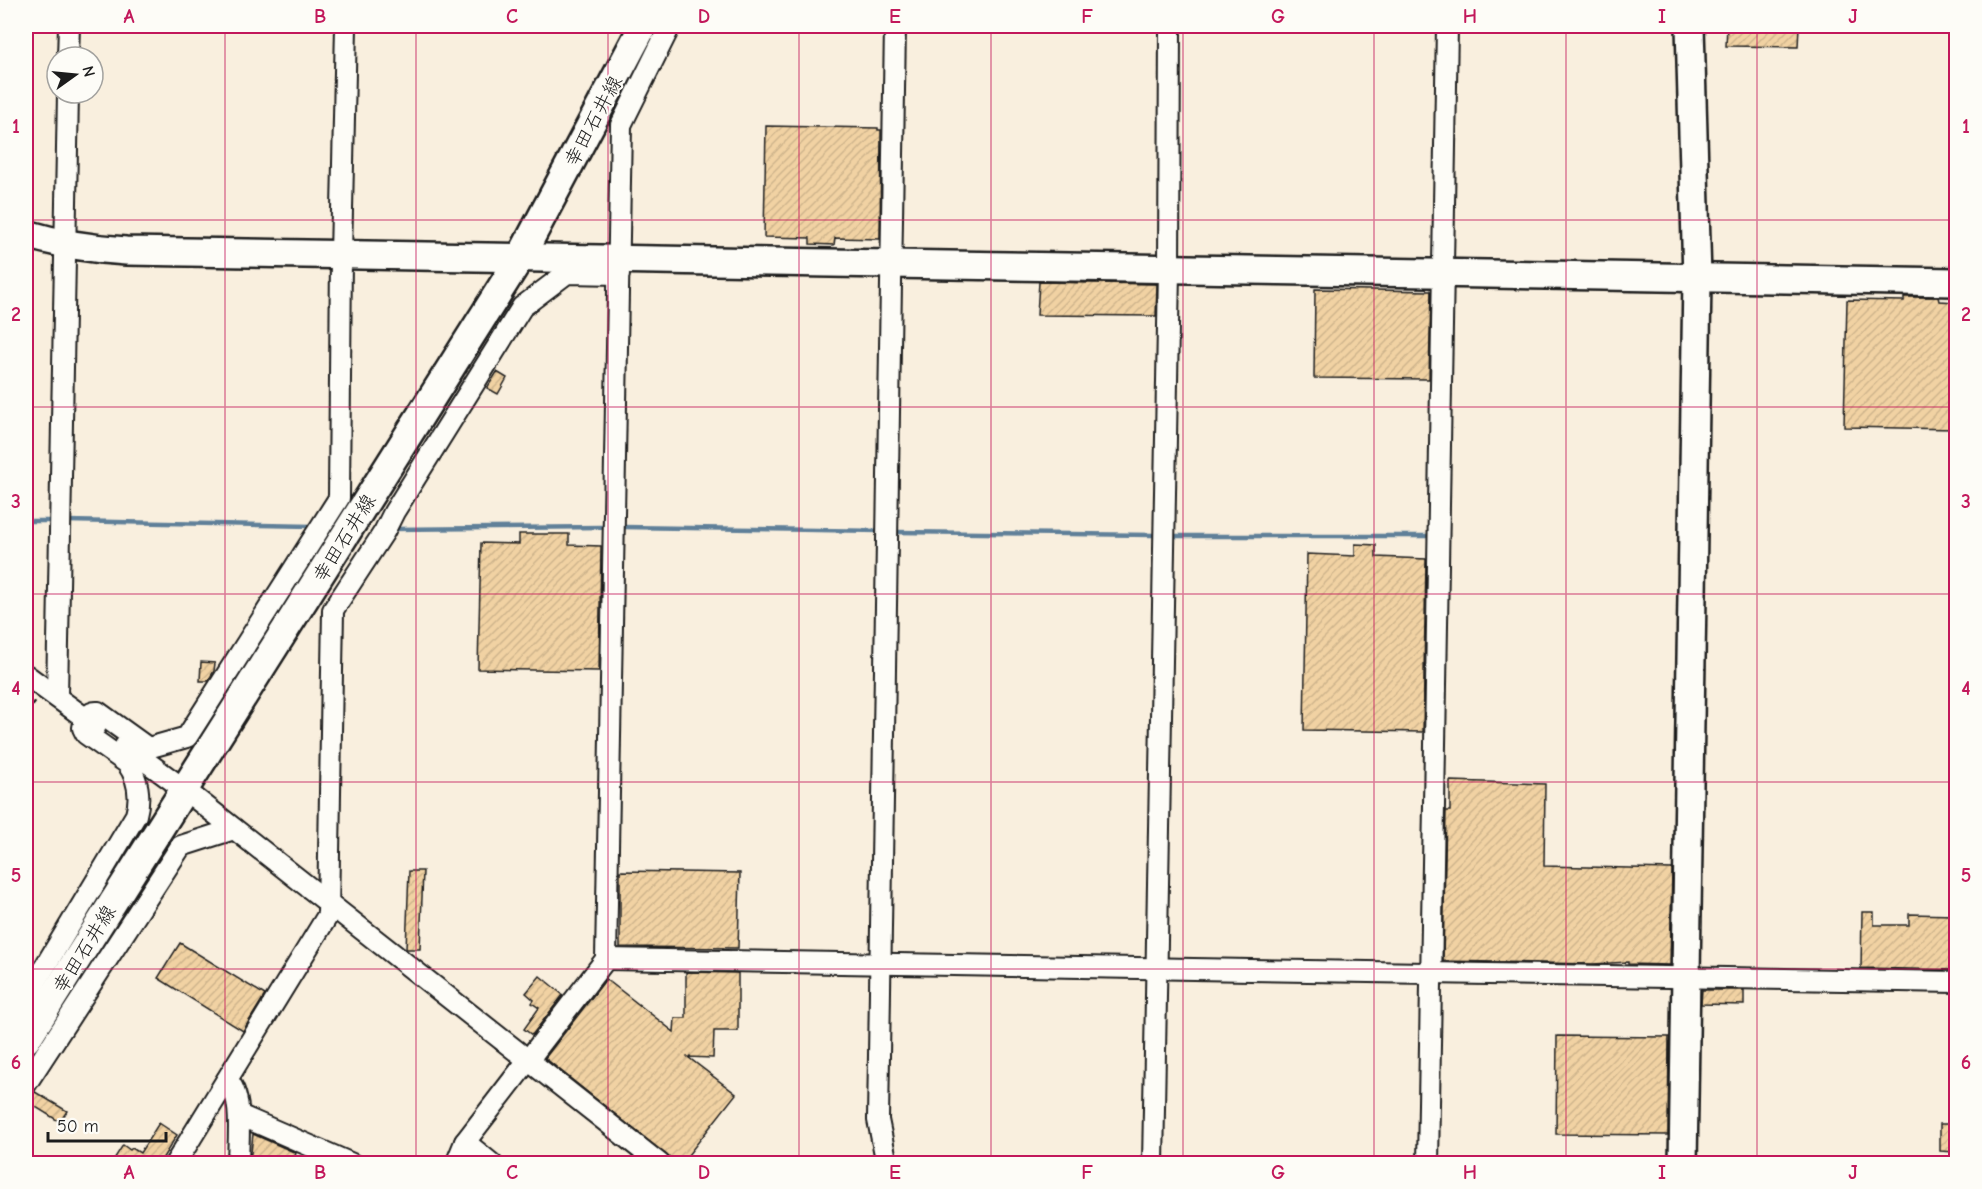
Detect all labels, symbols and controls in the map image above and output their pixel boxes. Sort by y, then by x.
text: A [123,5,135,28]
text: B [314,5,326,28]
text: C [506,5,518,28]
text: D [698,5,710,28]
text: E [889,5,901,28]
text: F [1081,5,1093,28]
text: G [1271,5,1285,28]
text: H [1463,5,1477,28]
text: I [1658,5,1666,28]
text: J [1848,5,1858,28]
north arrow [45,45,105,105]
text: N [78,64,99,79]
street label: 幸田石井線 [560,72,627,171]
text: 1 [12,115,20,138]
text: 1 [1962,115,1970,138]
text: 2 [11,303,21,326]
text: 2 [1961,303,1971,326]
text: 3 [11,490,21,513]
street label: 幸田石井線 [308,490,381,587]
text: 3 [1961,490,1971,513]
text: 4 [11,677,21,700]
text: 4 [1961,677,1971,700]
text: 5 [11,864,21,887]
text: 5 [1961,864,1971,887]
street label: 幸田石井線 [48,901,121,998]
text: 6 [11,1051,21,1074]
text: 6 [1961,1051,1971,1074]
scale bar [48,1105,166,1143]
text: 50 m [57,1116,99,1137]
text: A [123,1161,135,1184]
text: B [314,1161,326,1184]
text: C [506,1161,518,1184]
text: D [698,1161,710,1184]
text: E [889,1161,901,1184]
text: F [1081,1161,1093,1184]
text: G [1271,1161,1285,1184]
text: H [1463,1161,1477,1184]
text: I [1658,1161,1666,1184]
text: J [1848,1161,1858,1184]

